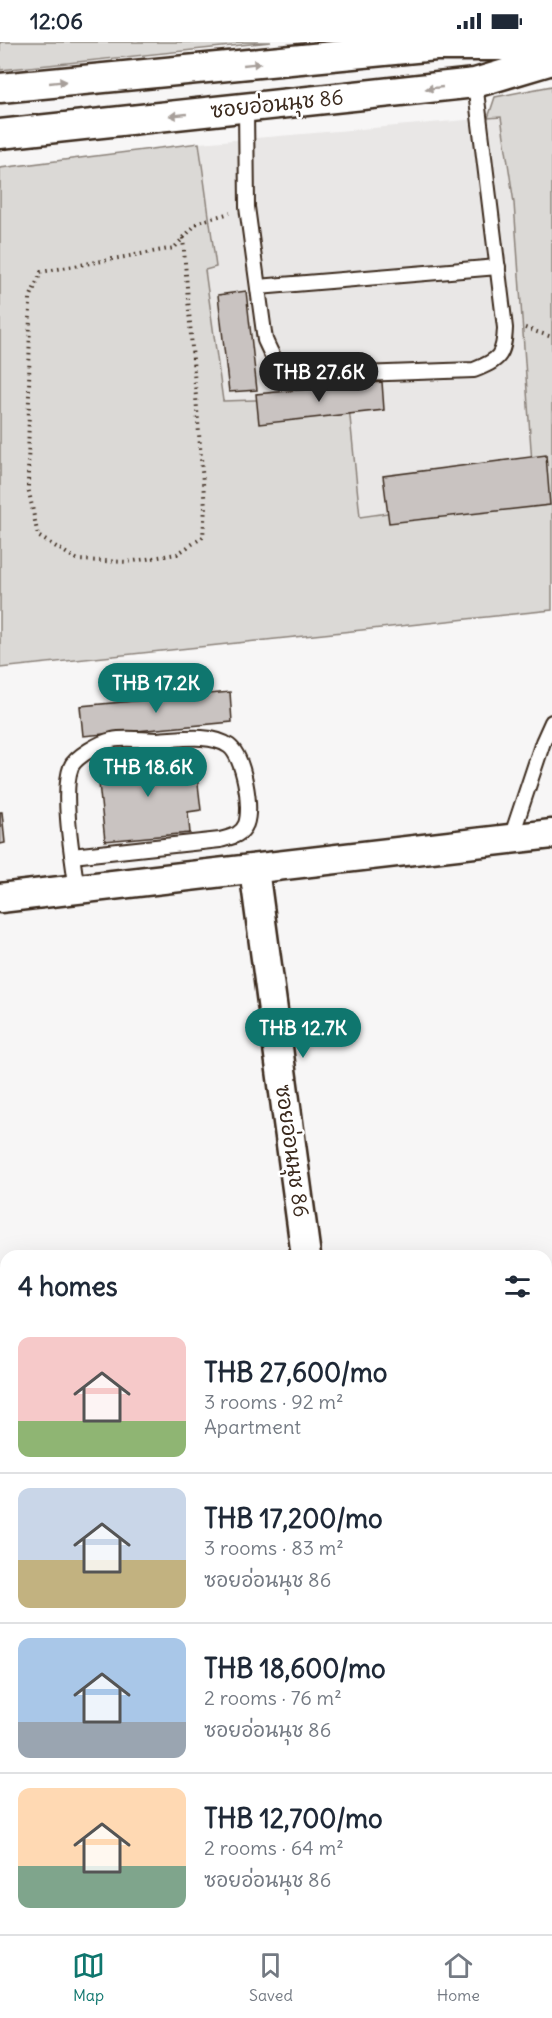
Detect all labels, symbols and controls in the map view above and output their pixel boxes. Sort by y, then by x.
text: 12:06 [30,7,83,35]
one-way arrow [243,59,262,69]
one-way arrow [49,77,68,87]
street label: ซอยอ่อนนุช 86 [209,83,345,127]
one-way arrow [425,83,444,93]
one-way arrow [168,110,187,120]
pin: THB 27.6K [250,352,388,403]
text: THB 27.6K [273,359,365,384]
pin: THB 17.2K [87,663,225,714]
text: THB 17.2K [112,670,200,695]
pin: THB 18.6K [79,747,217,798]
text: THB 18.6K [103,754,193,779]
pin: THB 12.7K [234,1008,372,1059]
text: THB 12.7K [259,1015,347,1040]
street label: ซอยอ่อนนุช 86 [267,1083,315,1219]
text: 4 homes [18,1270,117,1303]
icon: filters [501,1270,534,1303]
text: THB 27,600/mo [204,1356,387,1389]
icon: home [66,1361,138,1433]
text: 3 rooms · 92 m² [204,1389,343,1414]
text: Apartment [204,1414,301,1439]
text: THB 17,200/mo [204,1502,383,1535]
icon: home [66,1512,138,1584]
text: 3 rooms · 83 m² [204,1535,344,1560]
text: ซอยอ่อนนุช 86 [204,1567,331,1592]
text: THB 18,600/mo [204,1652,386,1685]
icon: home [66,1662,138,1734]
text: 2 rooms · 76 m² [204,1685,342,1710]
text: ซอยอ่อนนุช 86 [204,1717,331,1742]
text: THB 12,700/mo [204,1802,383,1835]
icon: home [66,1812,138,1884]
text: 2 rooms · 64 m² [204,1835,344,1860]
text: ซอยอ่อนนุช 86 [204,1867,331,1892]
tab: Map [72,1949,105,2005]
tab: Saved [249,1949,293,2005]
tab: Home [437,1949,480,2005]

